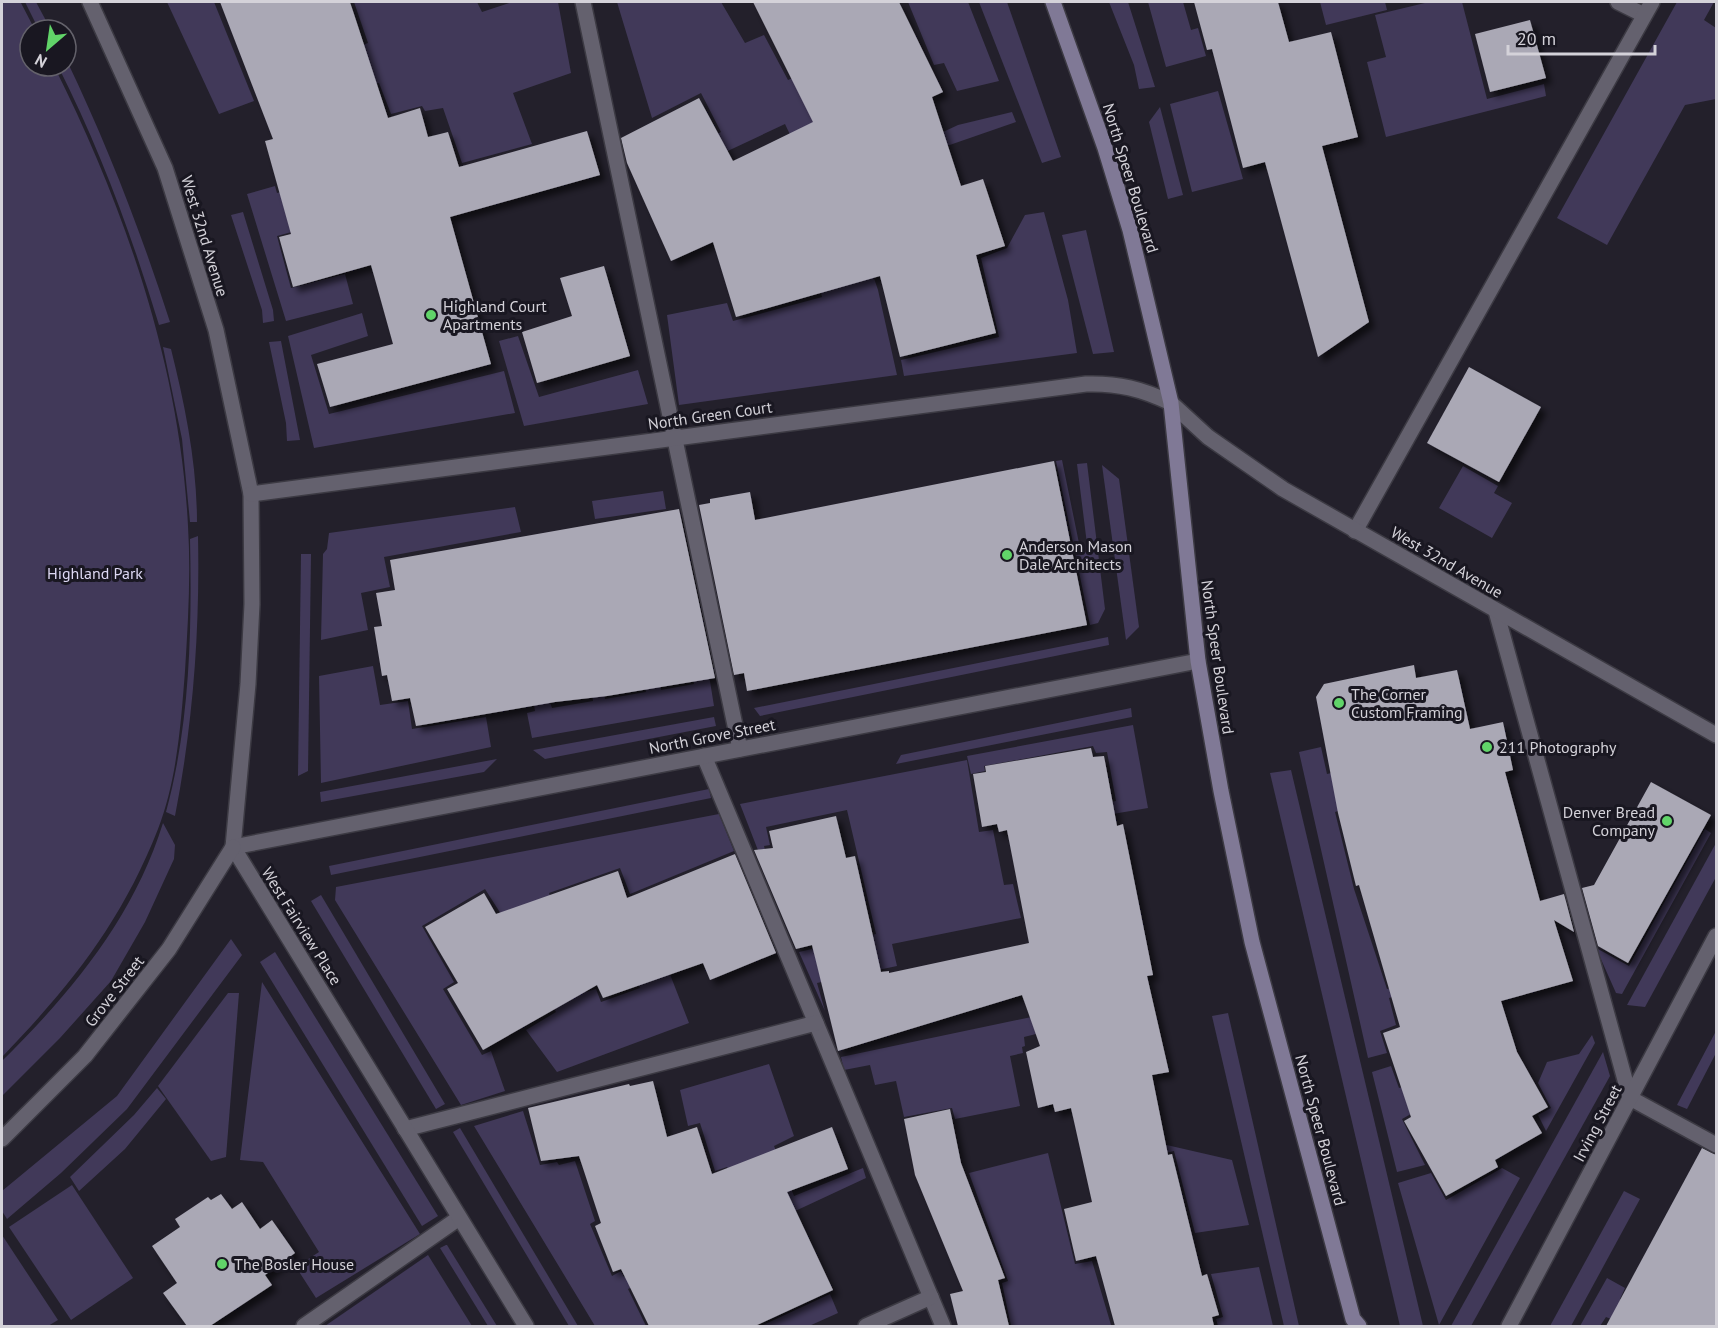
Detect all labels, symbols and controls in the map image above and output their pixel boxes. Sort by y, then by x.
north arrow [18,18,78,78]
scale bar [1508,18,1655,56]
text: 20 m [1517,27,1556,50]
text: N [31,50,50,72]
street label: North Speer Boulevard [1099,101,1163,255]
street label: West 32nd Avenue [177,173,233,299]
place label: Highland Court Apartments [443,296,547,334]
marker: Highland Court Apartments [424,308,438,322]
street label: North Green Court [647,396,774,434]
street label: West 32nd Avenue [1388,522,1506,602]
place label: Anderson Mason Dale Architects [1019,536,1132,574]
marker: Anderson Mason Dale Architects [1000,548,1014,562]
park label: Highland Park [47,563,143,583]
street label: North Speer Boulevard [1197,579,1239,735]
place label: The Corner Custom Framing [1351,684,1463,722]
marker: The Corner Custom Framing [1332,696,1346,710]
street label: North Grove Street [647,714,777,758]
place label: 211 Photography [1499,737,1617,757]
marker: 211 Photography [1480,740,1494,754]
place label: Denver Bread Company [1563,802,1656,840]
marker: Denver Bread Company [1660,814,1674,828]
street label: West Fairview Place [258,863,346,989]
street label: Grove Street [80,951,148,1030]
street label: North Speer Boulevard [1291,1052,1351,1208]
street label: Irving Street [1568,1080,1626,1165]
place label: The Bosler House [234,1254,354,1274]
marker: The Bosler House [215,1257,229,1271]

